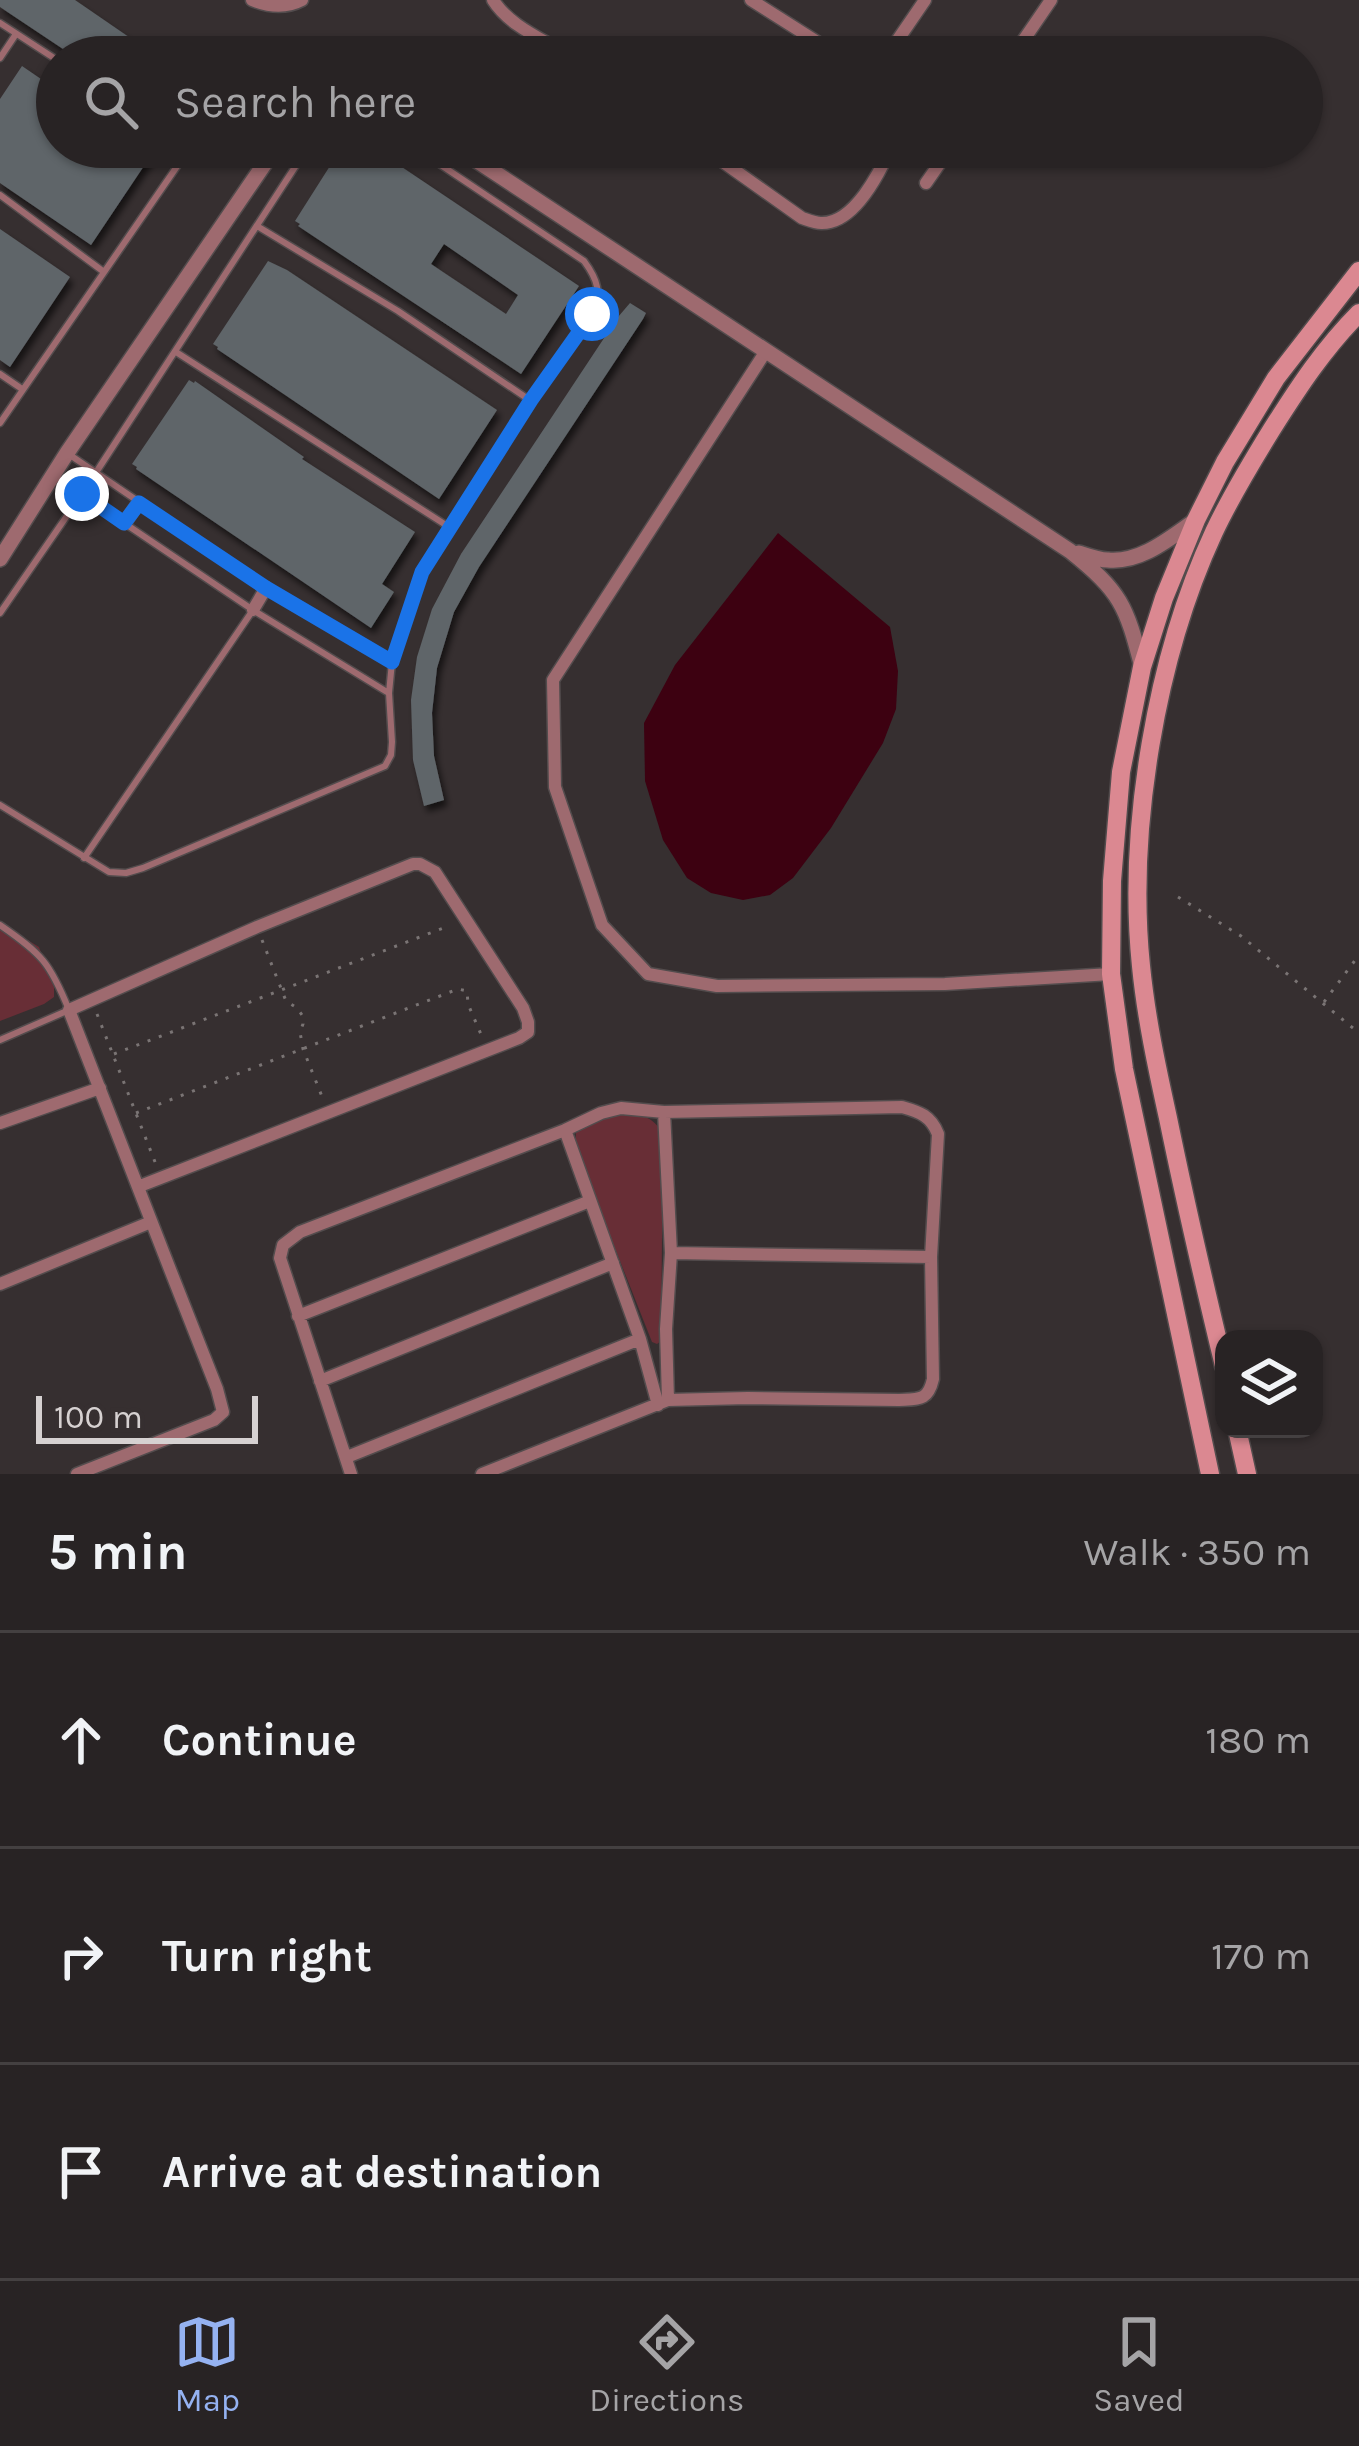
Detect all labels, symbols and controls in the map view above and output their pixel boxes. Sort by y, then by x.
search box [36,36,1323,168]
icon: search [78,69,144,135]
text: Search here [174,76,416,128]
route start [565,287,619,341]
route end [55,467,109,521]
map controls [1215,1330,1323,1438]
button: layers [1215,1330,1323,1438]
scale bar [36,1390,258,1443]
text: 100 m [54,1398,143,1436]
text: 5 min [48,1522,188,1582]
text: Walk · 350 m [1084,1529,1311,1575]
icon: ahead [48,1707,114,1773]
text: Continue [162,1714,357,1766]
text: 180 m [1205,1717,1311,1763]
icon: right [48,1923,114,1989]
text: Turn right [162,1930,372,1982]
text: 170 m [1211,1933,1311,1979]
icon: arrive [48,2139,114,2205]
text: Arrive at destination [162,2146,602,2198]
tab: Map [174,2309,240,2419]
tab: Directions [589,2309,744,2419]
tab: Saved [1093,2309,1185,2419]

